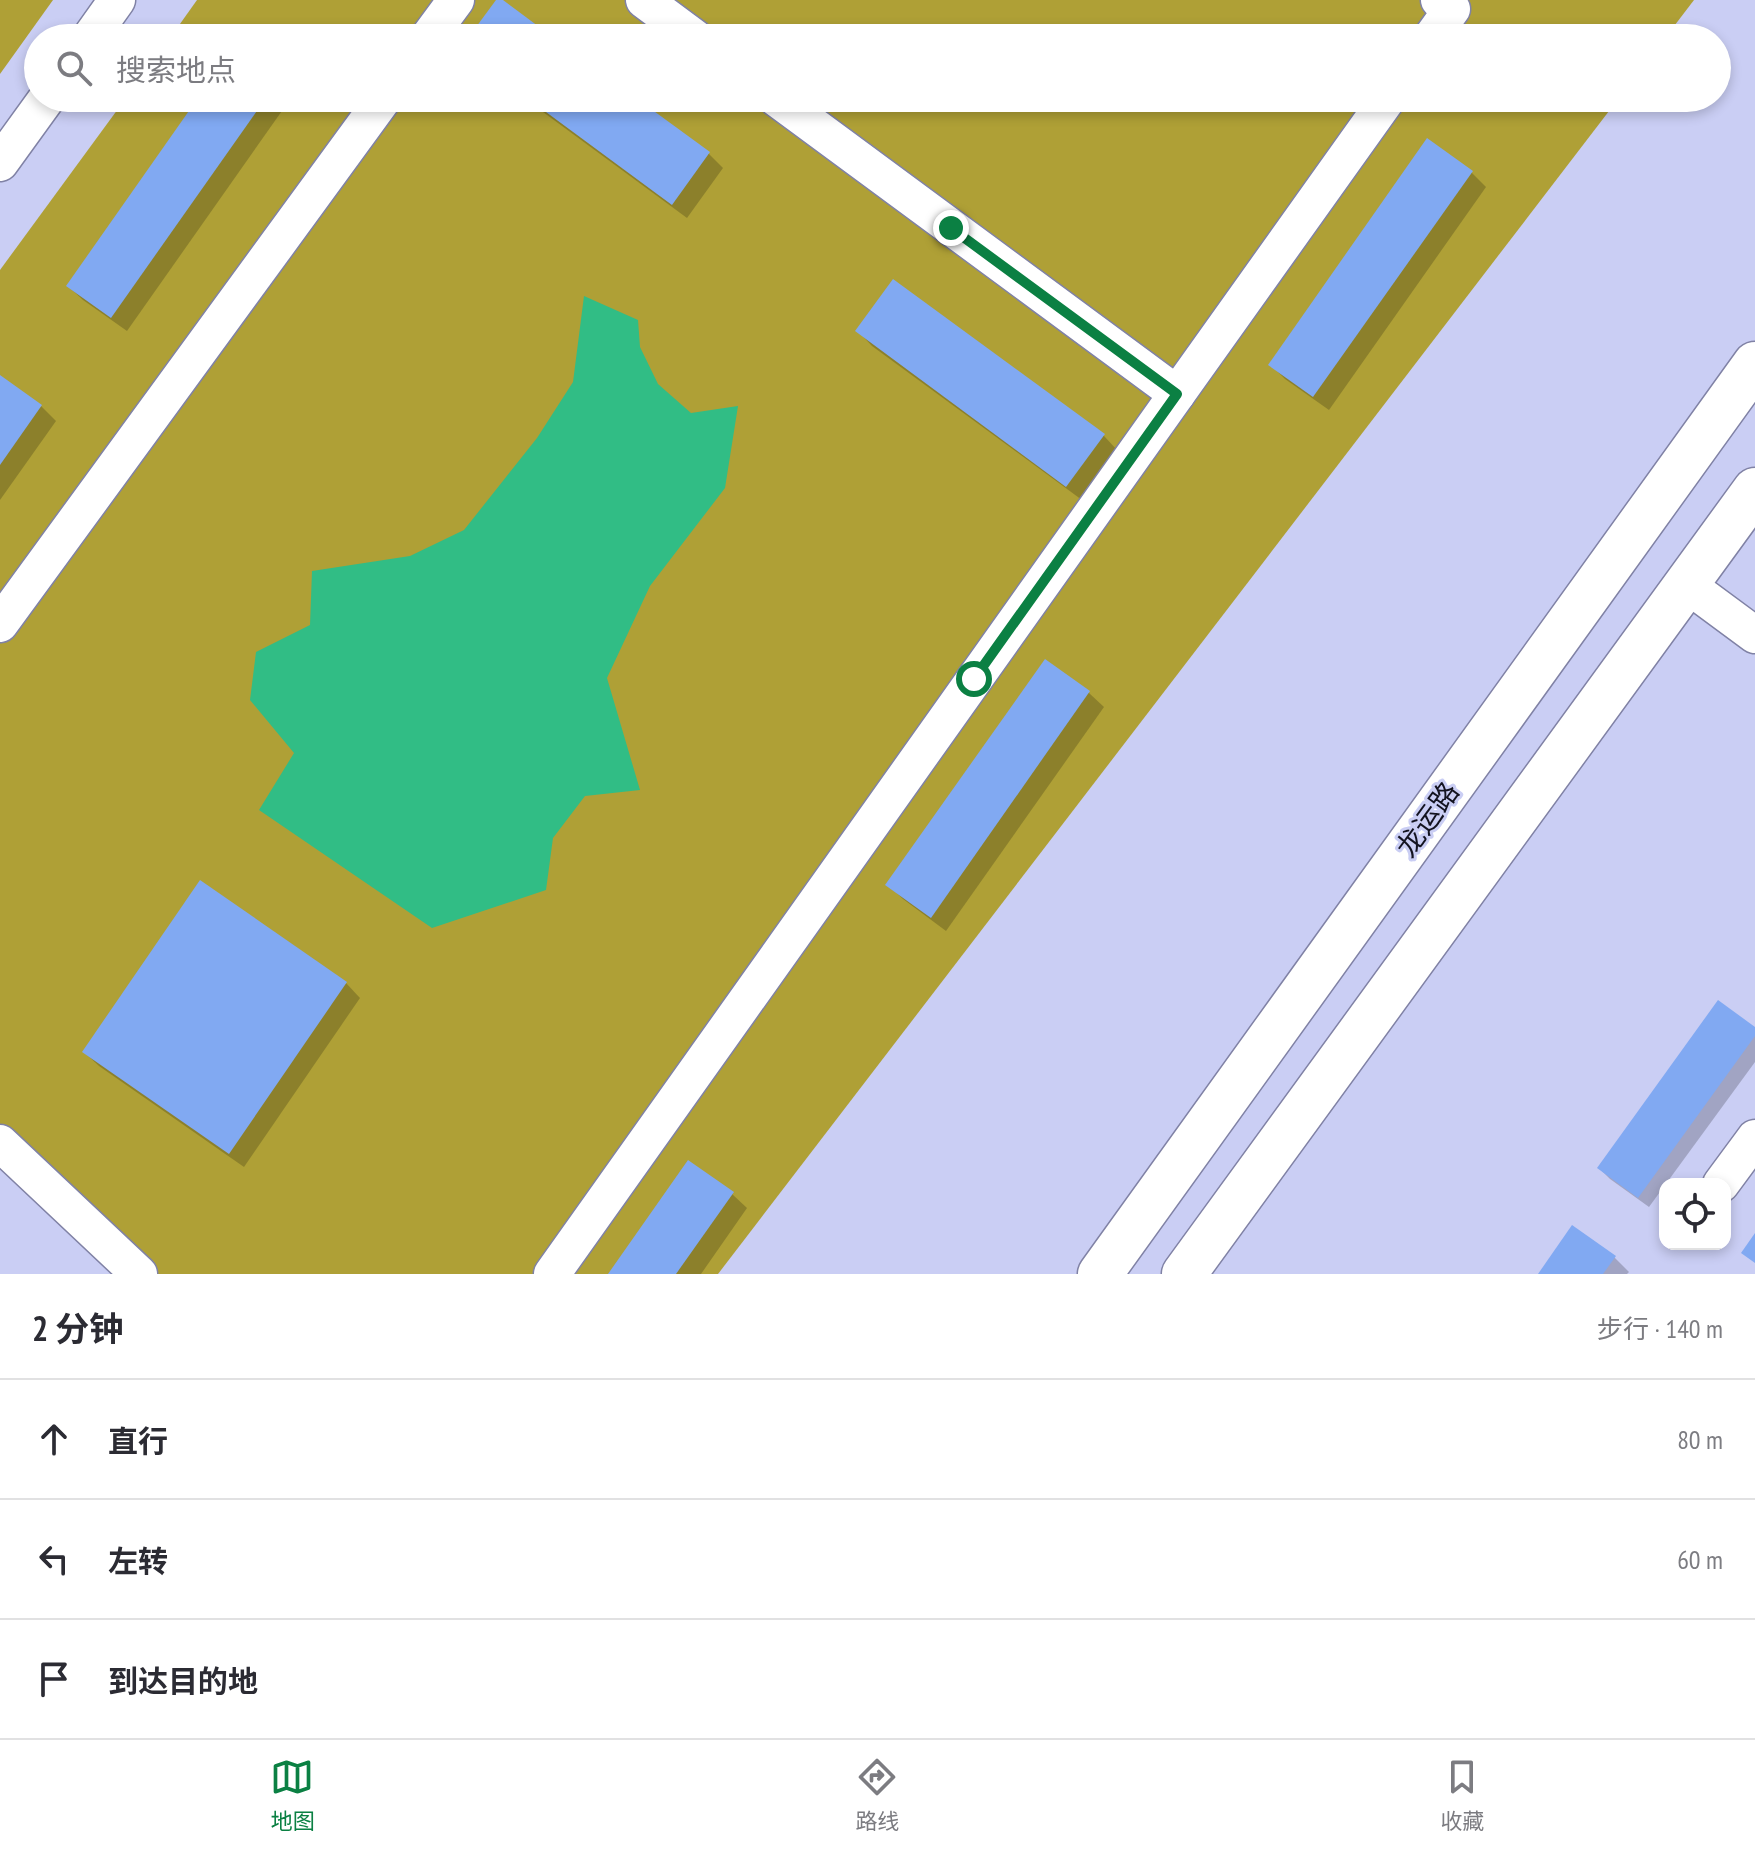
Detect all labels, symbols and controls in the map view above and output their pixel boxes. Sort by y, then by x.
search box [24,24,1731,112]
icon: search [52,46,96,90]
text: 搜索地点 [116,50,236,89]
route end [933,210,969,246]
route start [956,661,992,697]
street label: 龙运路 [1387,774,1467,864]
map controls [1659,1178,1731,1250]
button: locate [1659,1178,1731,1250]
text: 2 分钟 [32,1306,123,1350]
text: 步行 · 140 m [1597,1312,1723,1345]
icon: ahead [32,1417,76,1461]
text: 直行 [108,1421,168,1460]
text: 80 m [1677,1423,1723,1456]
icon: left [32,1537,76,1581]
text: 左转 [108,1541,168,1580]
text: 60 m [1677,1543,1723,1576]
icon: arrive [32,1657,76,1701]
text: 到达目的地 [108,1661,258,1700]
tab: 地图 [270,1755,315,1835]
tab: 路线 [855,1755,900,1835]
tab: 收藏 [1440,1755,1485,1835]

